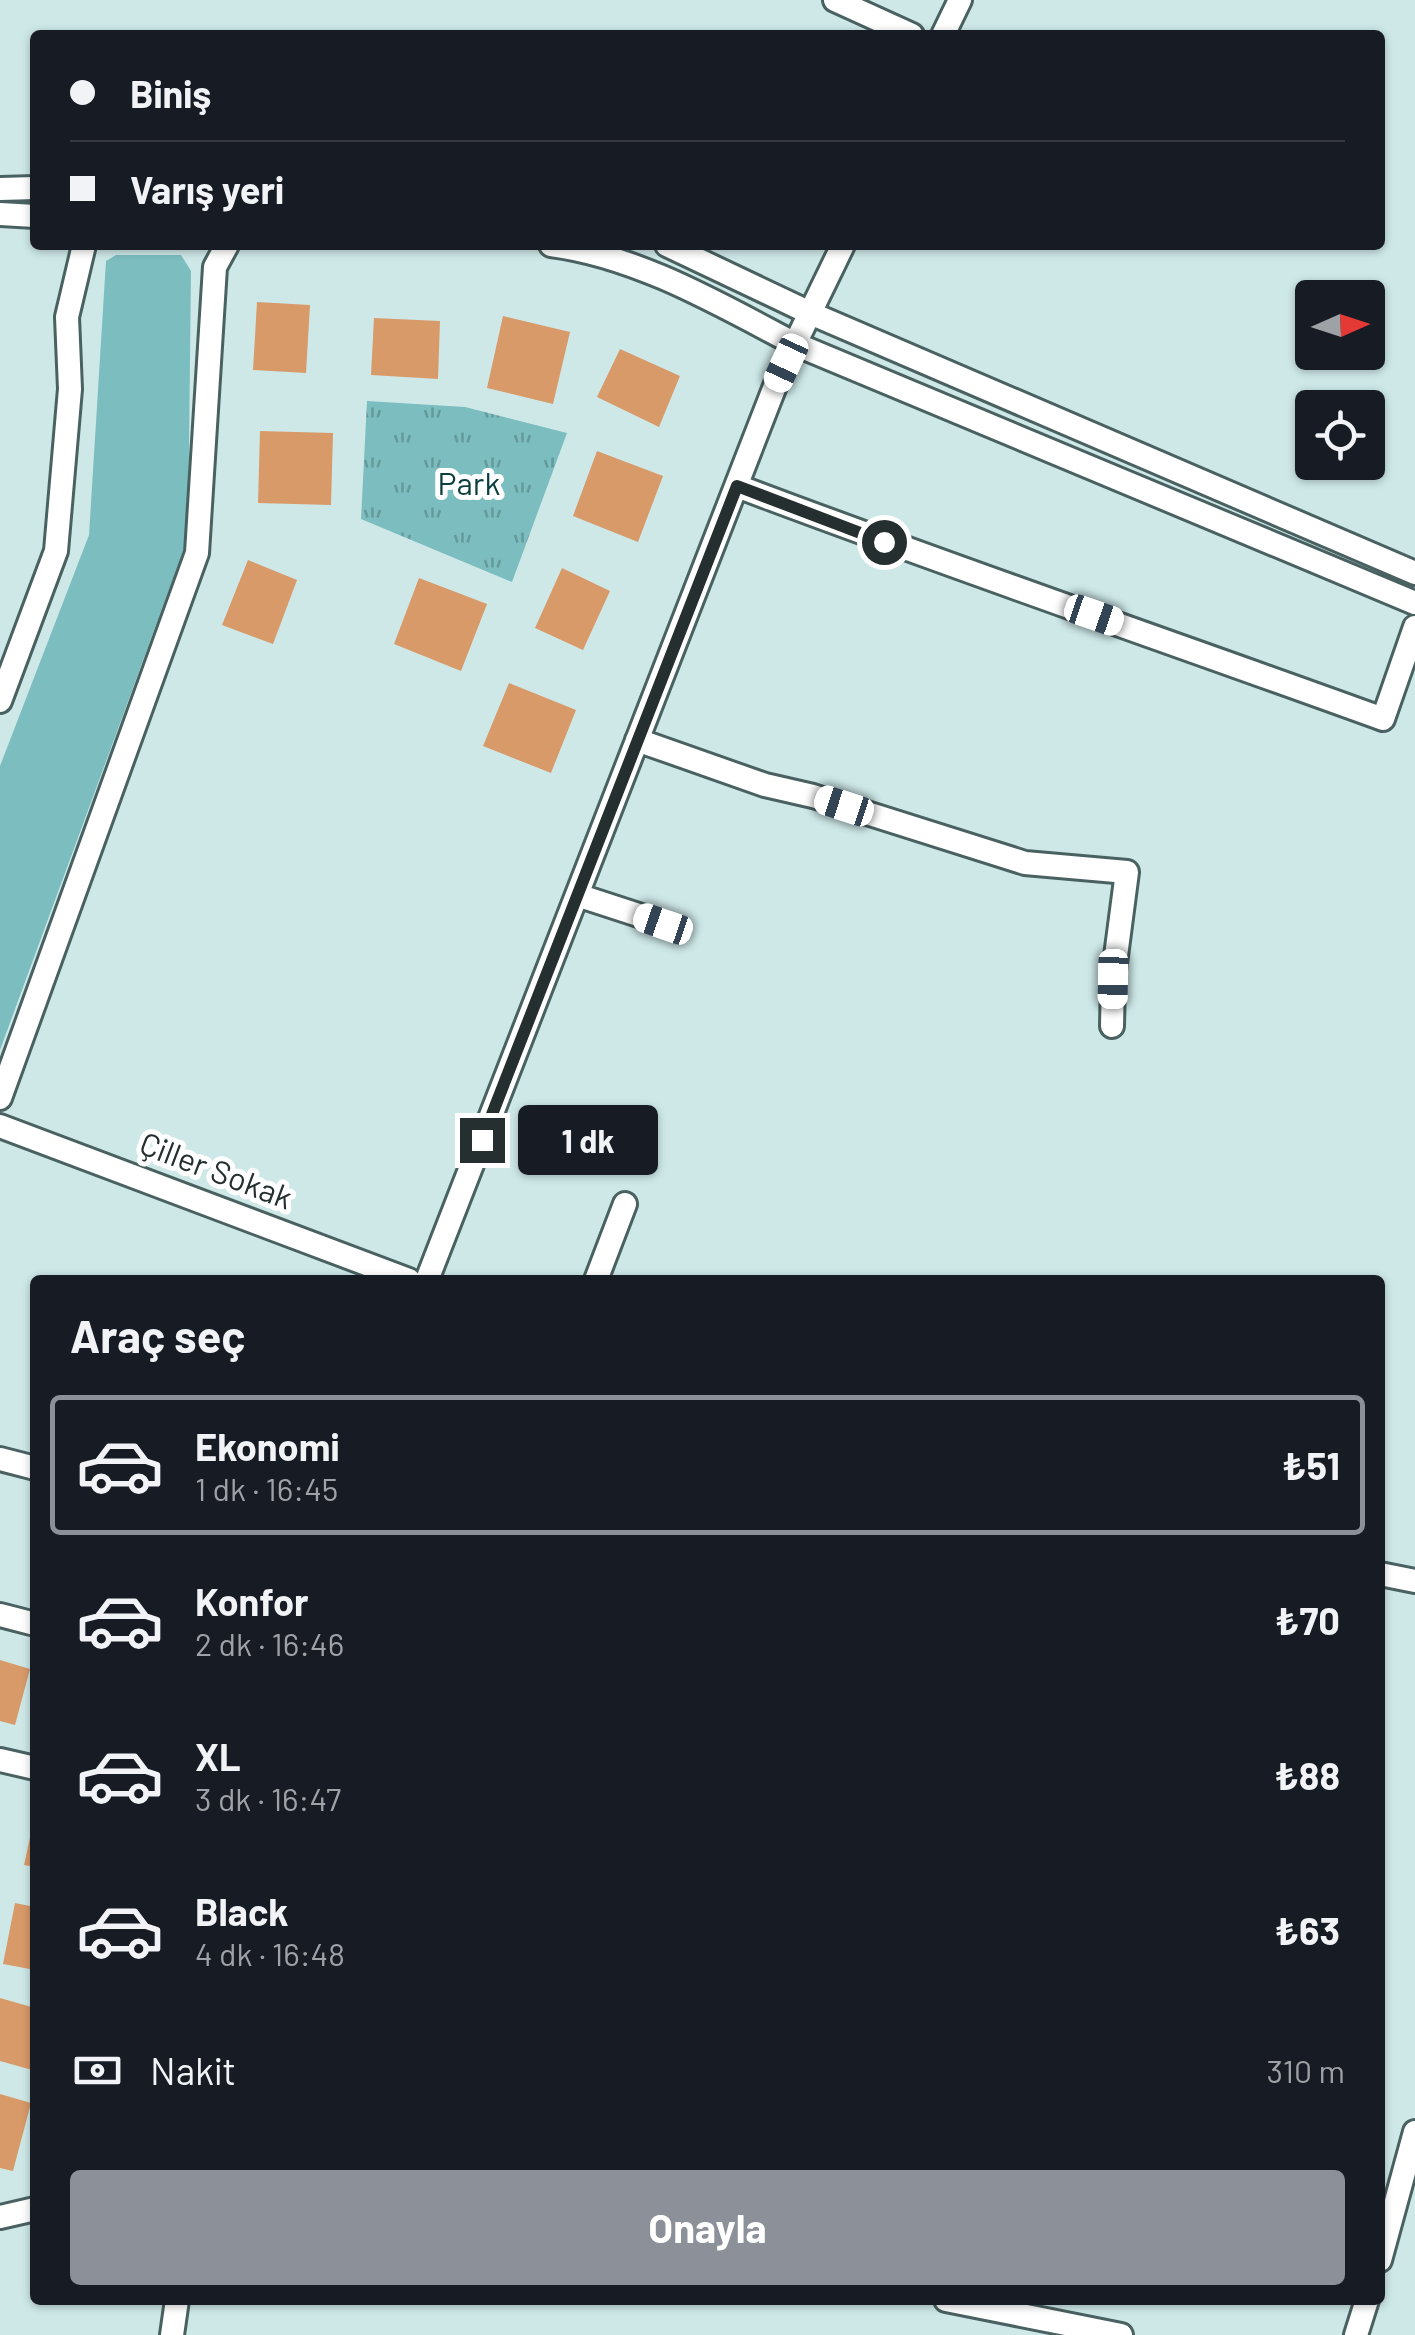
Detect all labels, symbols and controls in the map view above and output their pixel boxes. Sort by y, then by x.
text: Biniş [130,70,212,116]
text: Varış yeri [130,166,284,212]
north arrow [1295,280,1385,370]
map controls [1295,280,1385,480]
car [760,329,812,397]
button: locate [1295,390,1385,480]
park label: Park [438,463,500,501]
route start [862,520,907,565]
car [1061,591,1127,639]
car [811,782,877,830]
car [630,900,696,948]
car [1097,949,1129,1009]
callout: 1 dk [517,1105,657,1175]
route end [460,1118,505,1163]
text: 1 dk [562,1121,614,1159]
street label: Çiller Sokak [135,1123,298,1216]
text: Araç seç [70,1308,245,1362]
icon: car [75,1420,165,1510]
text: Ekonomi [195,1423,339,1469]
text: ₺51 [1282,1442,1340,1488]
text: 1 dk · 16:45 [195,1469,338,1507]
icon: car [75,1575,165,1665]
text: Konfor [195,1578,309,1624]
text: ₺70 [1275,1597,1340,1643]
text: 2 dk · 16:46 [195,1624,344,1662]
icon: car [75,1730,165,1820]
text: XL [195,1733,241,1779]
text: ₺88 [1274,1752,1340,1798]
text: 3 dk · 16:47 [195,1779,341,1817]
icon: car [75,1885,165,1975]
text: Black [195,1888,289,1934]
text: ₺63 [1274,1907,1340,1953]
text: 4 dk · 16:48 [195,1934,345,1972]
icon: cash [70,2043,125,2098]
text: Nakit [150,2047,236,2093]
text: 310 m [1267,2051,1345,2089]
button: Onayla [70,2170,1345,2285]

